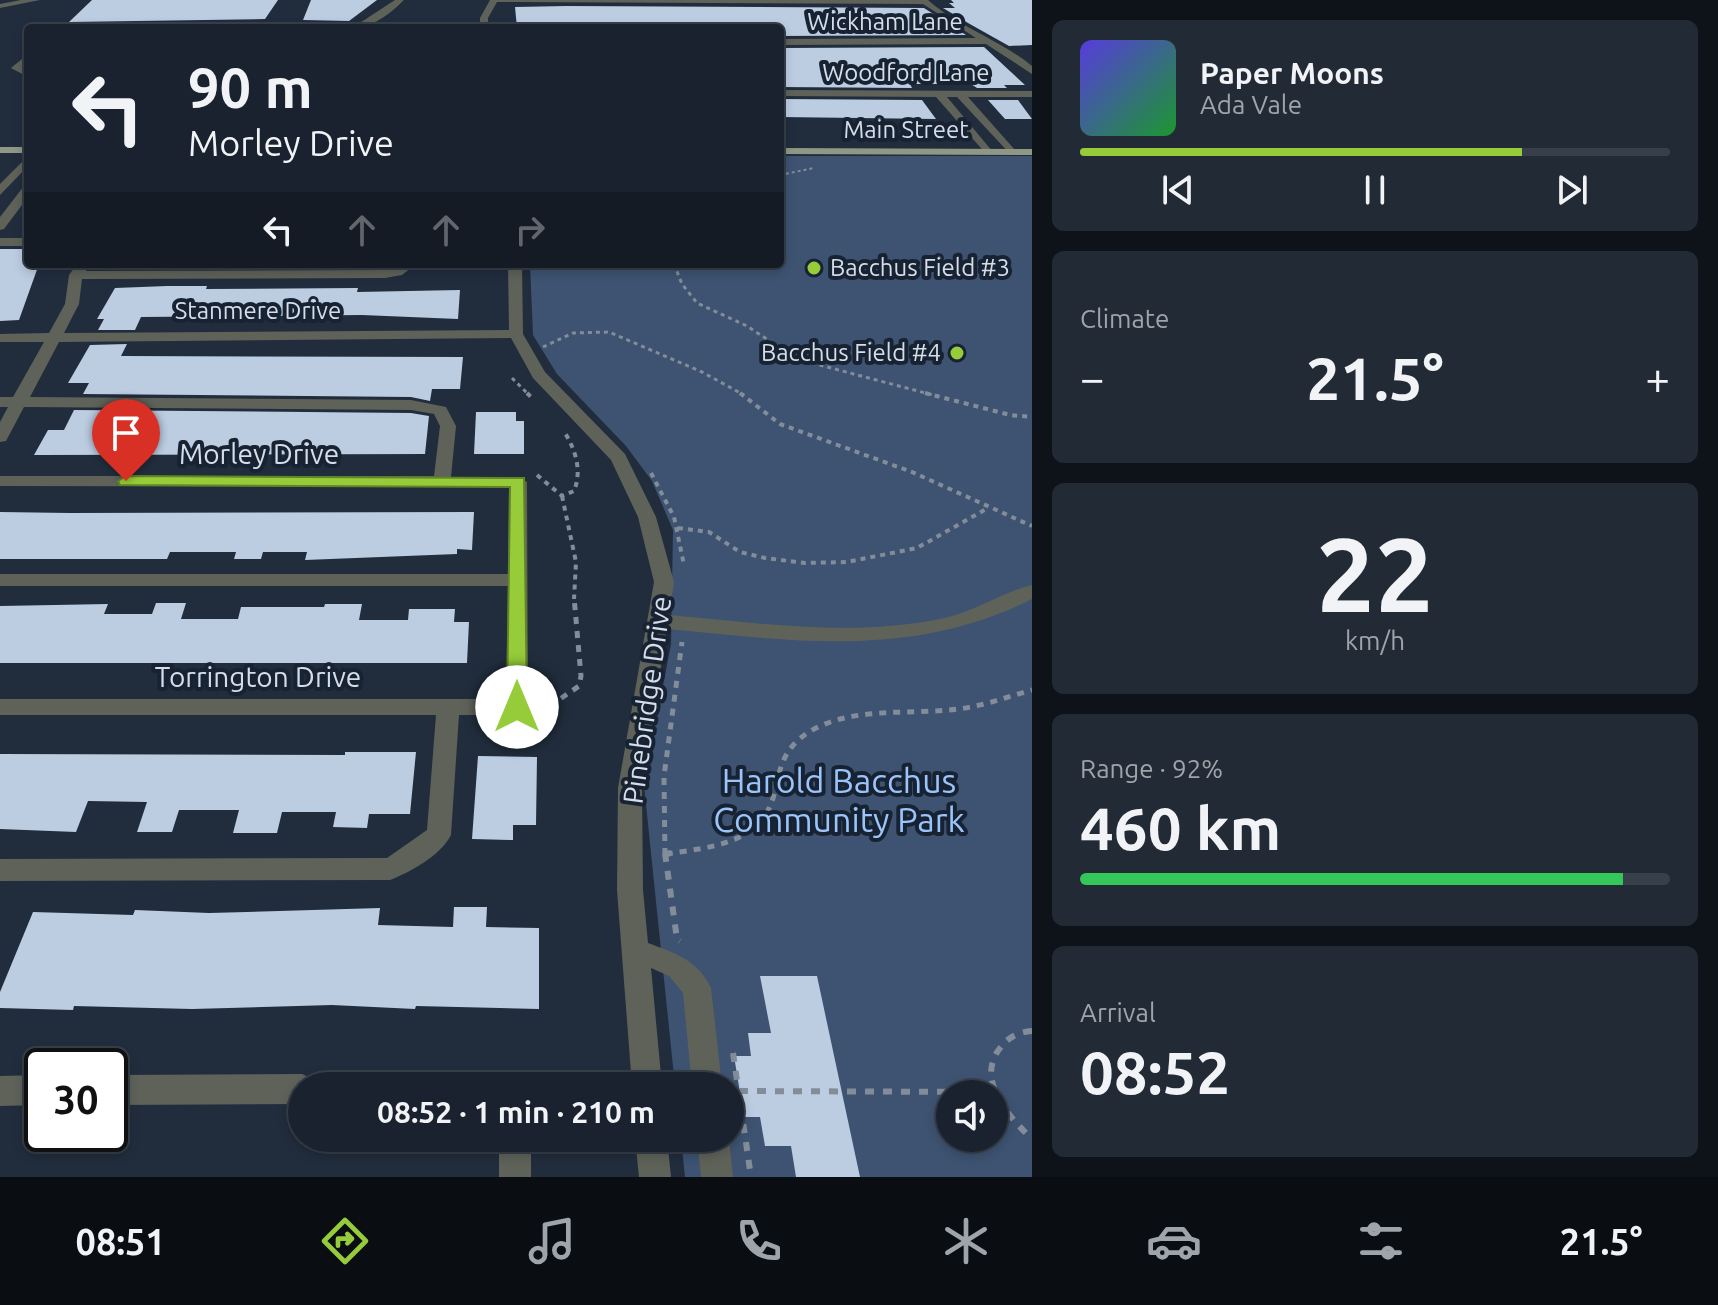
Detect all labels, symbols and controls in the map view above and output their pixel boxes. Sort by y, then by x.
street label: Wickham Lane [807,8,963,35]
icon: left [56,56,160,160]
text: 90 m [188,56,313,119]
text: Paper Moons [1200,56,1384,90]
street label: Woodford Lane [822,59,990,86]
text: Ada Vale [1200,90,1302,119]
street label: Main Street [843,116,969,143]
text: Morley Drive [188,122,394,163]
icon: previous [1156,168,1200,212]
icon: pause [1353,168,1397,212]
icon: next [1550,168,1594,212]
icon: left [256,208,300,252]
icon: ahead [340,208,384,252]
icon: ahead [424,208,468,252]
icon: right [508,208,552,252]
place label: Bacchus Field #3 [830,254,1010,281]
marker: Bacchus Field #3 [805,259,823,277]
street label: Stanmere Drive [175,297,341,324]
text: Climate [1080,304,1169,333]
place label: Bacchus Field #4 [761,339,941,366]
marker: Bacchus Field #4 [948,344,966,362]
text: 21.5° [1306,344,1444,411]
text: − [1080,353,1105,402]
text: + [1645,353,1670,402]
pin [92,399,160,481]
icon: arrive [104,411,148,455]
street label: Morley Drive [179,438,339,469]
text: 22 [1316,515,1434,632]
street label: Pinebridge Drive [617,594,676,806]
text: km/h [1345,626,1405,655]
street label: Torrington Drive [155,661,361,692]
position arrow [475,665,559,749]
text: Range · 92% [1080,754,1223,783]
park label: Harold Bacchus Community Park [713,761,965,838]
text: 460 km [1080,794,1281,861]
text: Arrival [1080,998,1156,1027]
text: 08:52 [1080,1038,1230,1105]
speed limit sign: 30 [24,1048,128,1152]
map controls [936,1080,1008,1152]
button: sound [936,1080,1008,1152]
text: 08:52 · 1 min · 210 m [377,1095,655,1129]
icon: directions [317,1213,373,1269]
icon: music [524,1213,580,1269]
icon: phone [731,1213,787,1269]
icon: climate [938,1213,994,1269]
icon: car [1146,1213,1202,1269]
icon: filters [1353,1213,1409,1269]
text: 08:51 [76,1221,166,1262]
text: 21.5° [1560,1221,1642,1262]

